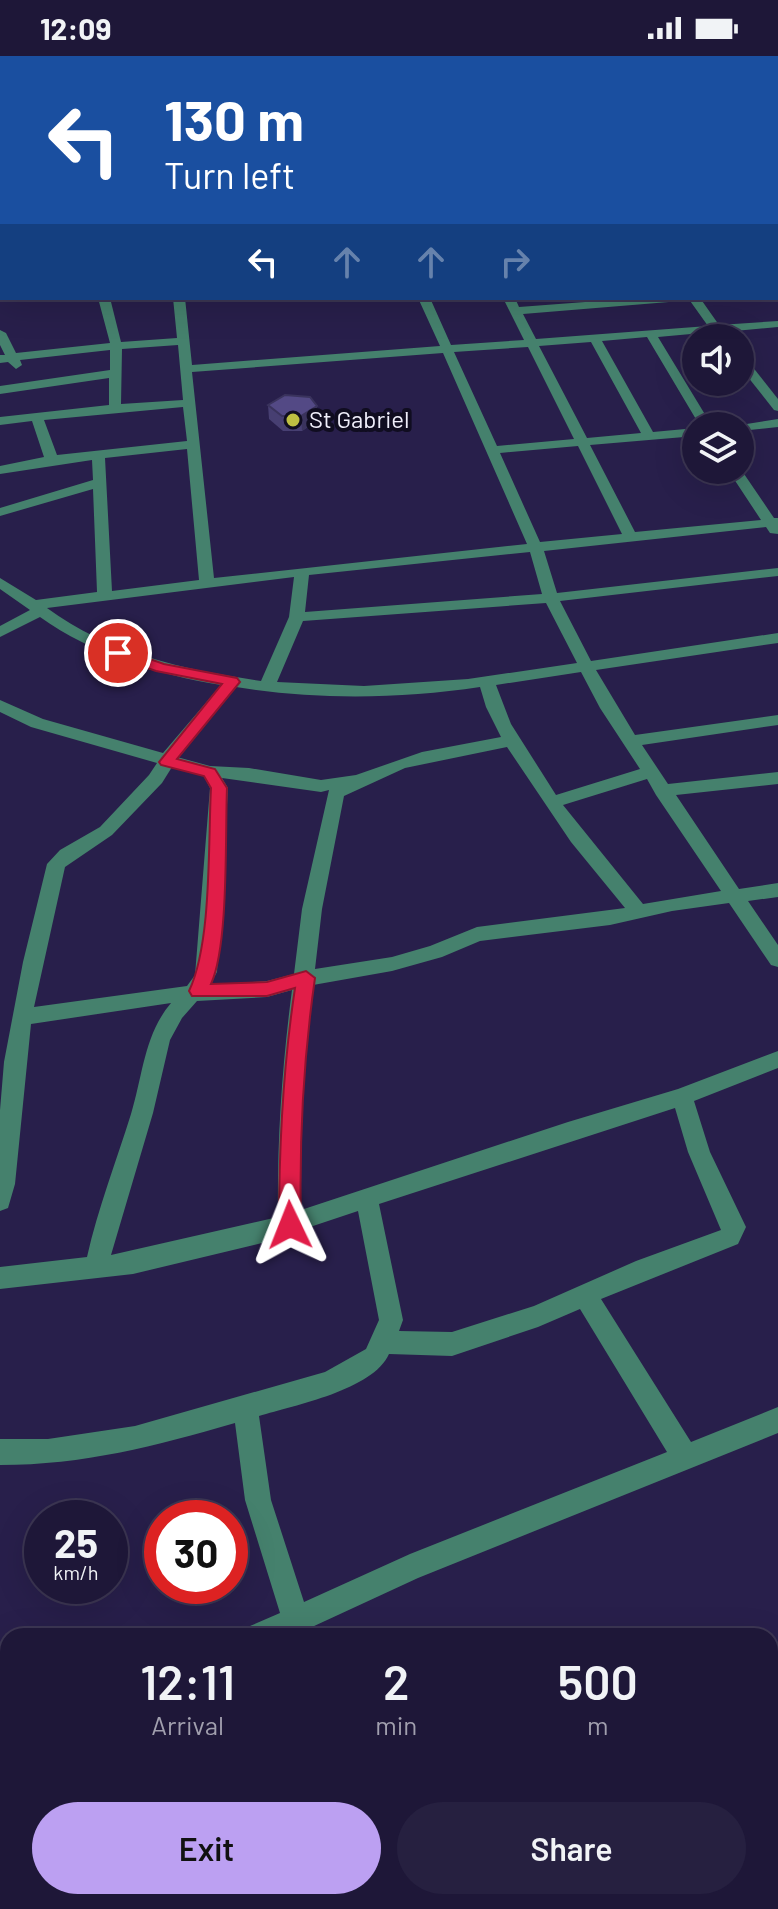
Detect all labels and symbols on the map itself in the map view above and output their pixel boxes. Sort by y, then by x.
place label: St Gabriel [309,404,410,433]
marker: St Gabriel [284,411,302,429]
pin [84,619,152,687]
position arrow [248,1183,332,1267]
speed limit sign: 30 [144,1500,248,1604]

